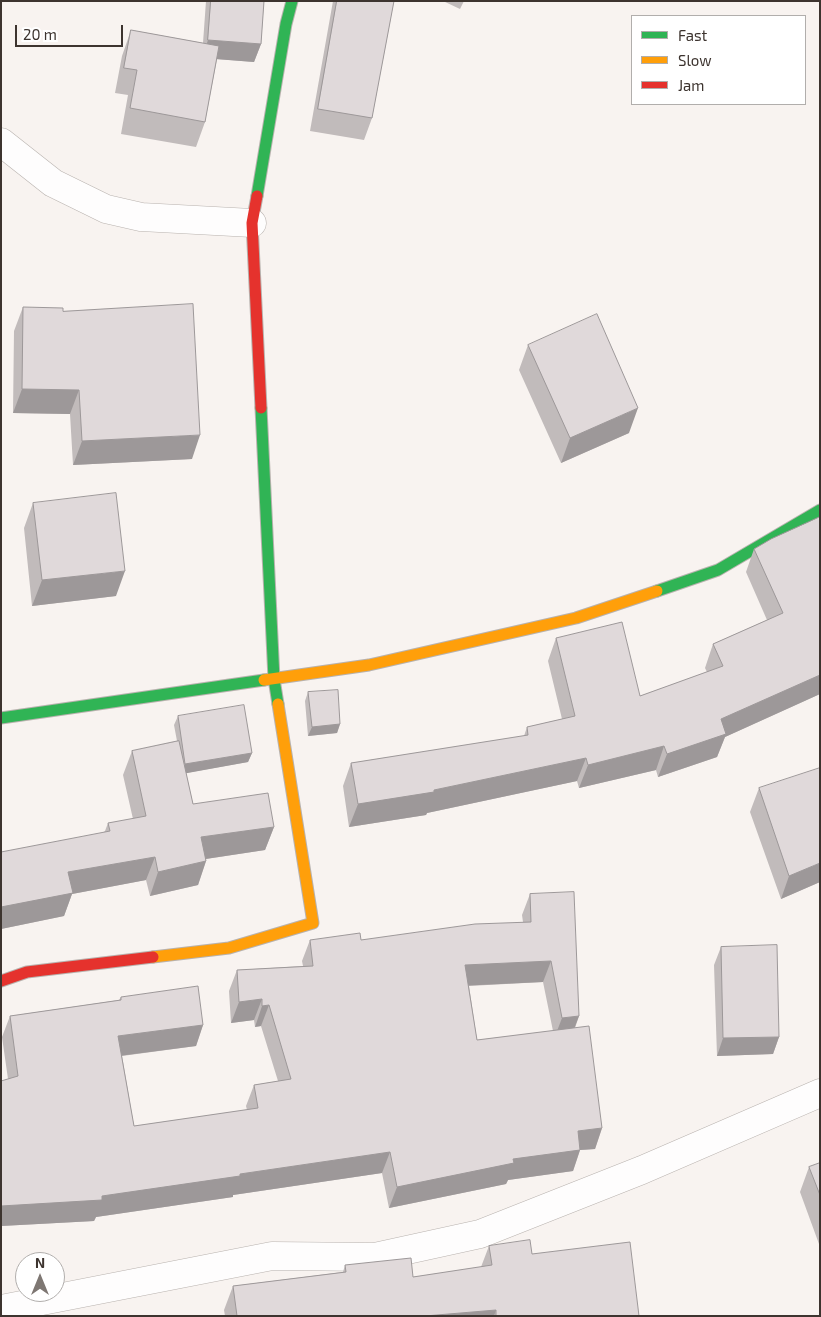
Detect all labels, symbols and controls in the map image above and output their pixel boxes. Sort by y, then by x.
scale bar [18,15,125,47]
legend [631,15,806,105]
text: 20 m [23,25,57,43]
text: Fast [678,26,707,44]
text: Slow [678,51,712,69]
text: Jam [678,76,704,94]
north arrow [15,1252,65,1302]
text: N [35,1254,45,1271]

